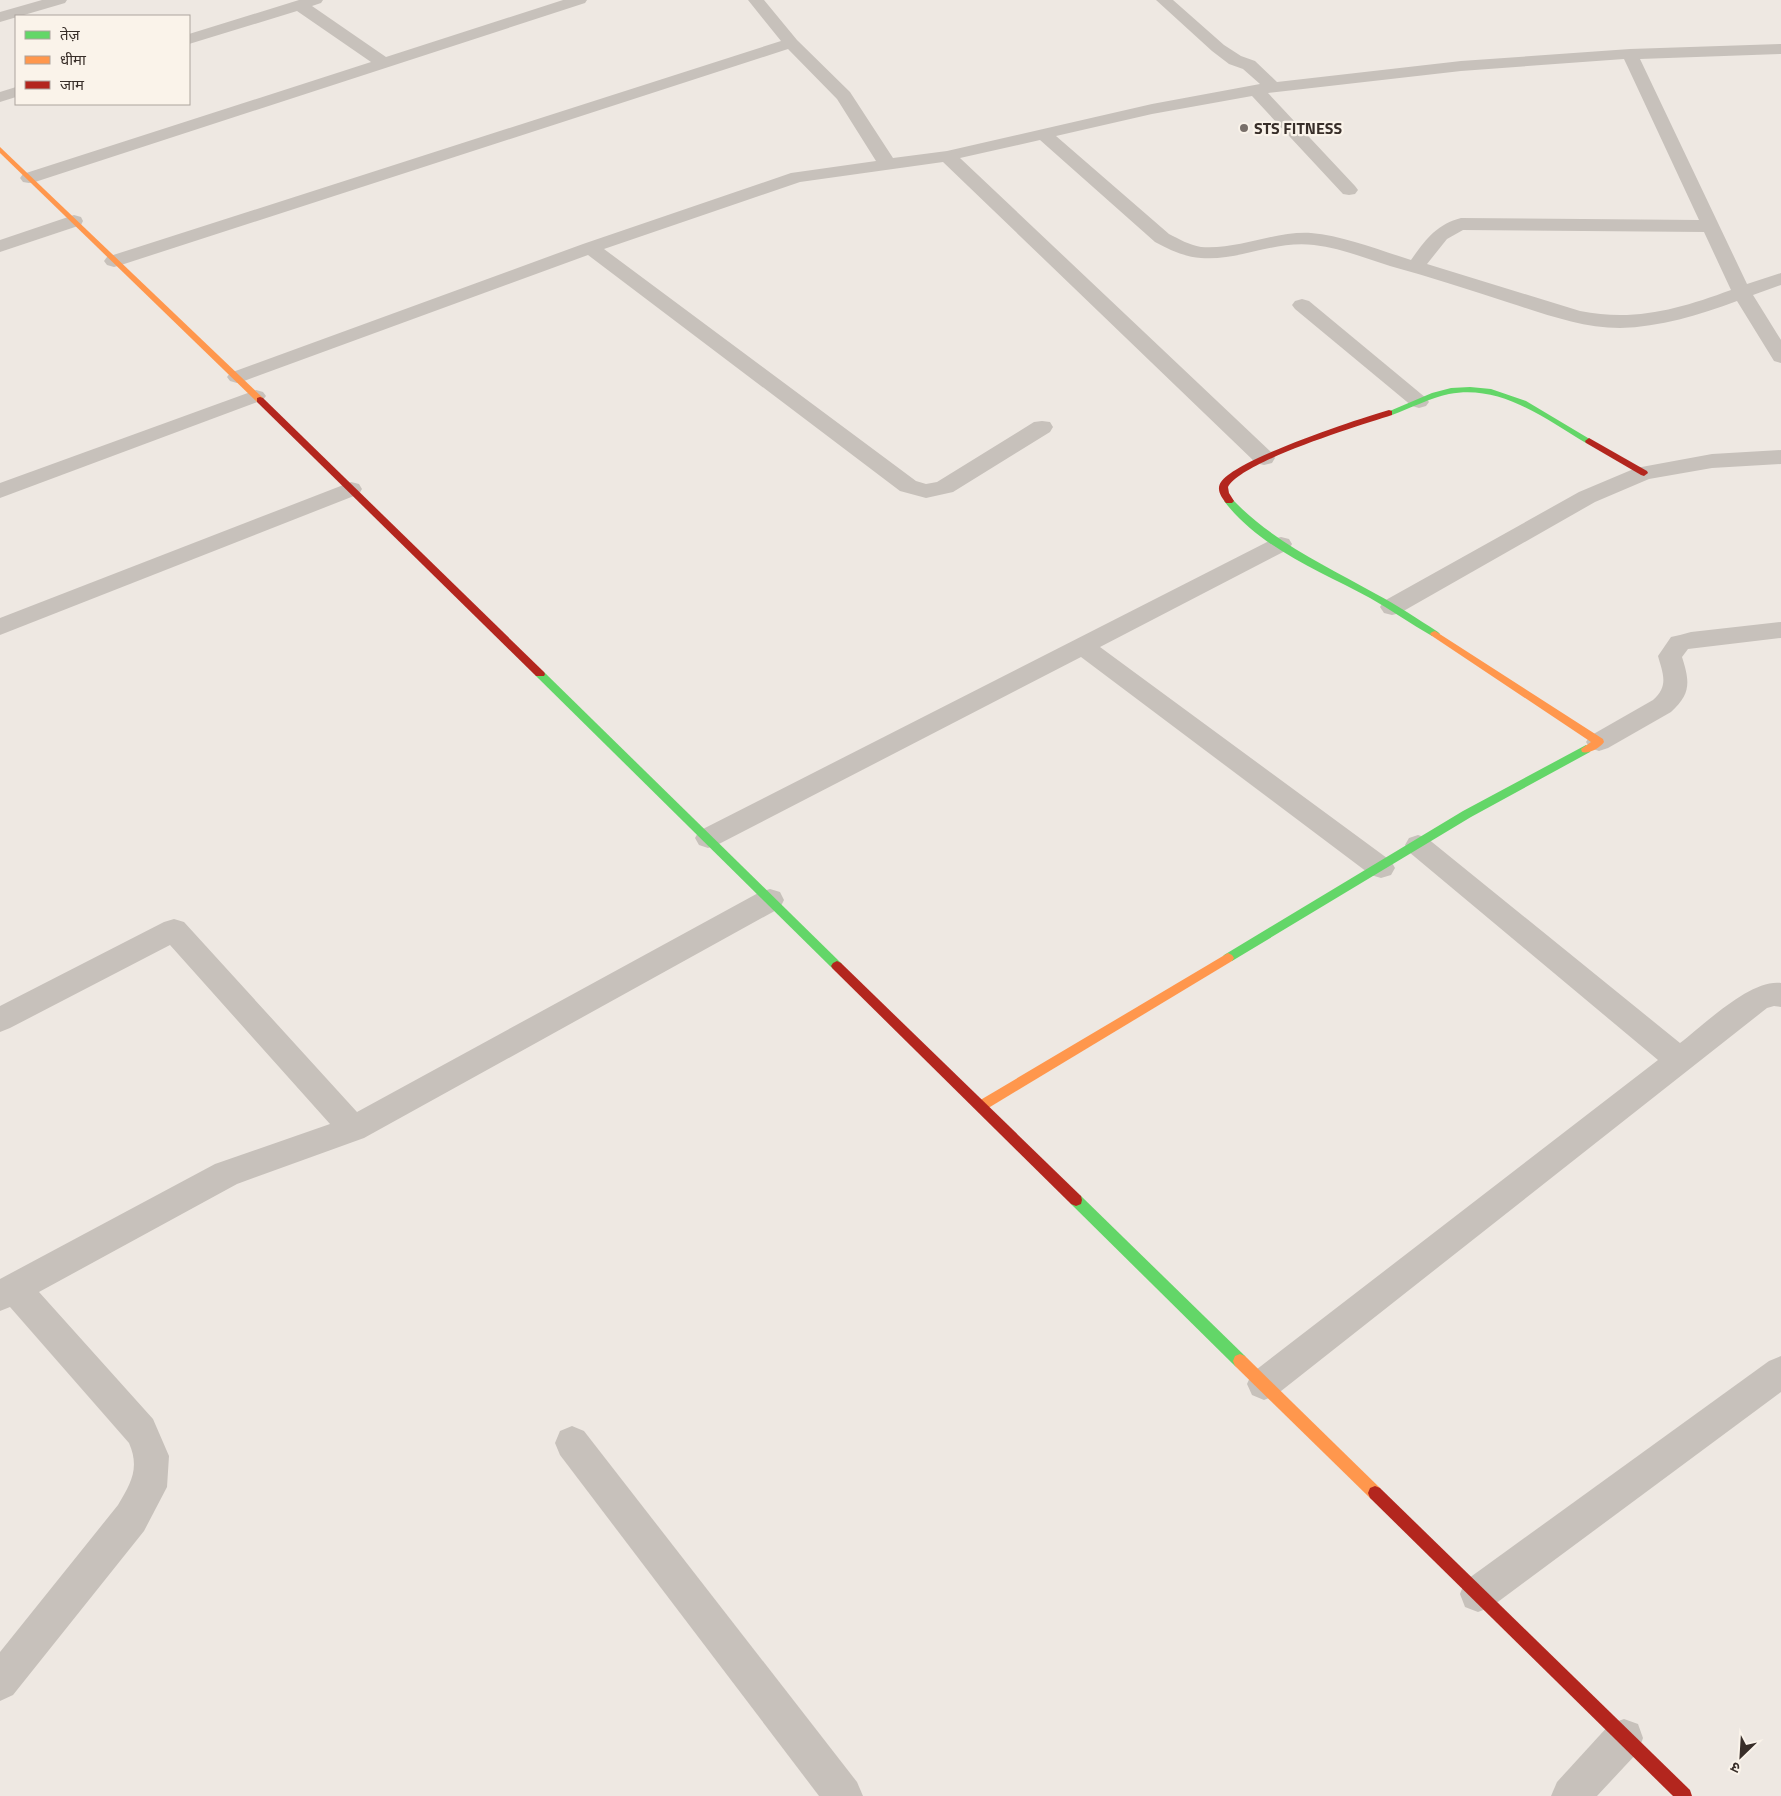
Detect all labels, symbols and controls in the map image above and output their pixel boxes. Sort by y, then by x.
legend [15,15,190,105]
text: तेज़ [60,23,81,46]
text: धीमा [60,48,87,71]
text: जाम [60,73,85,96]
place label: STS FITNESS [1254,116,1342,140]
marker: STS FITNESS [1238,122,1250,134]
north arrow [1716,1731,1766,1781]
text: उ [1726,1757,1743,1779]

